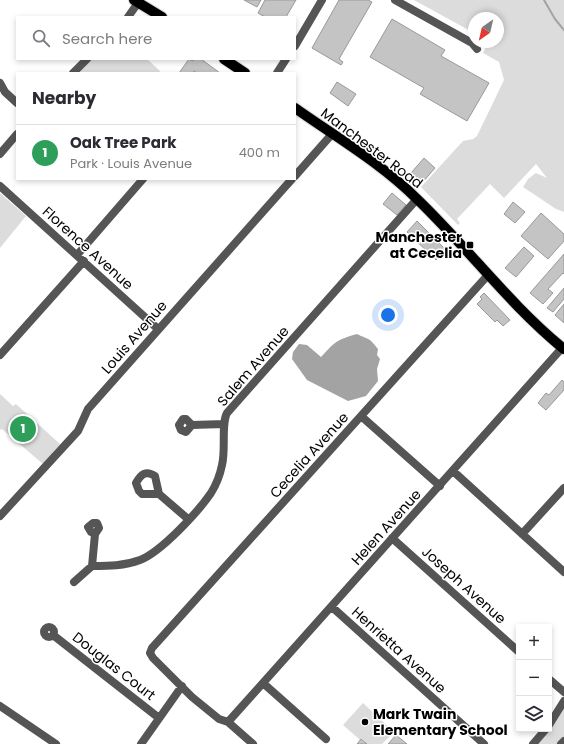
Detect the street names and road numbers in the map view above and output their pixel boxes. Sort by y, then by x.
street label: Manchester Road [317,103,427,193]
street label: Florence Avenue [38,202,138,294]
street label: Louis Avenue [97,296,172,378]
street label: Salem Avenue [212,321,294,411]
street label: Cecelia Avenue [265,407,353,502]
street label: Helen Avenue [347,484,426,569]
street label: Joseph Avenue [418,542,511,628]
street label: Henrietta Avenue [347,602,451,698]
street label: Douglas Court [68,627,160,705]

